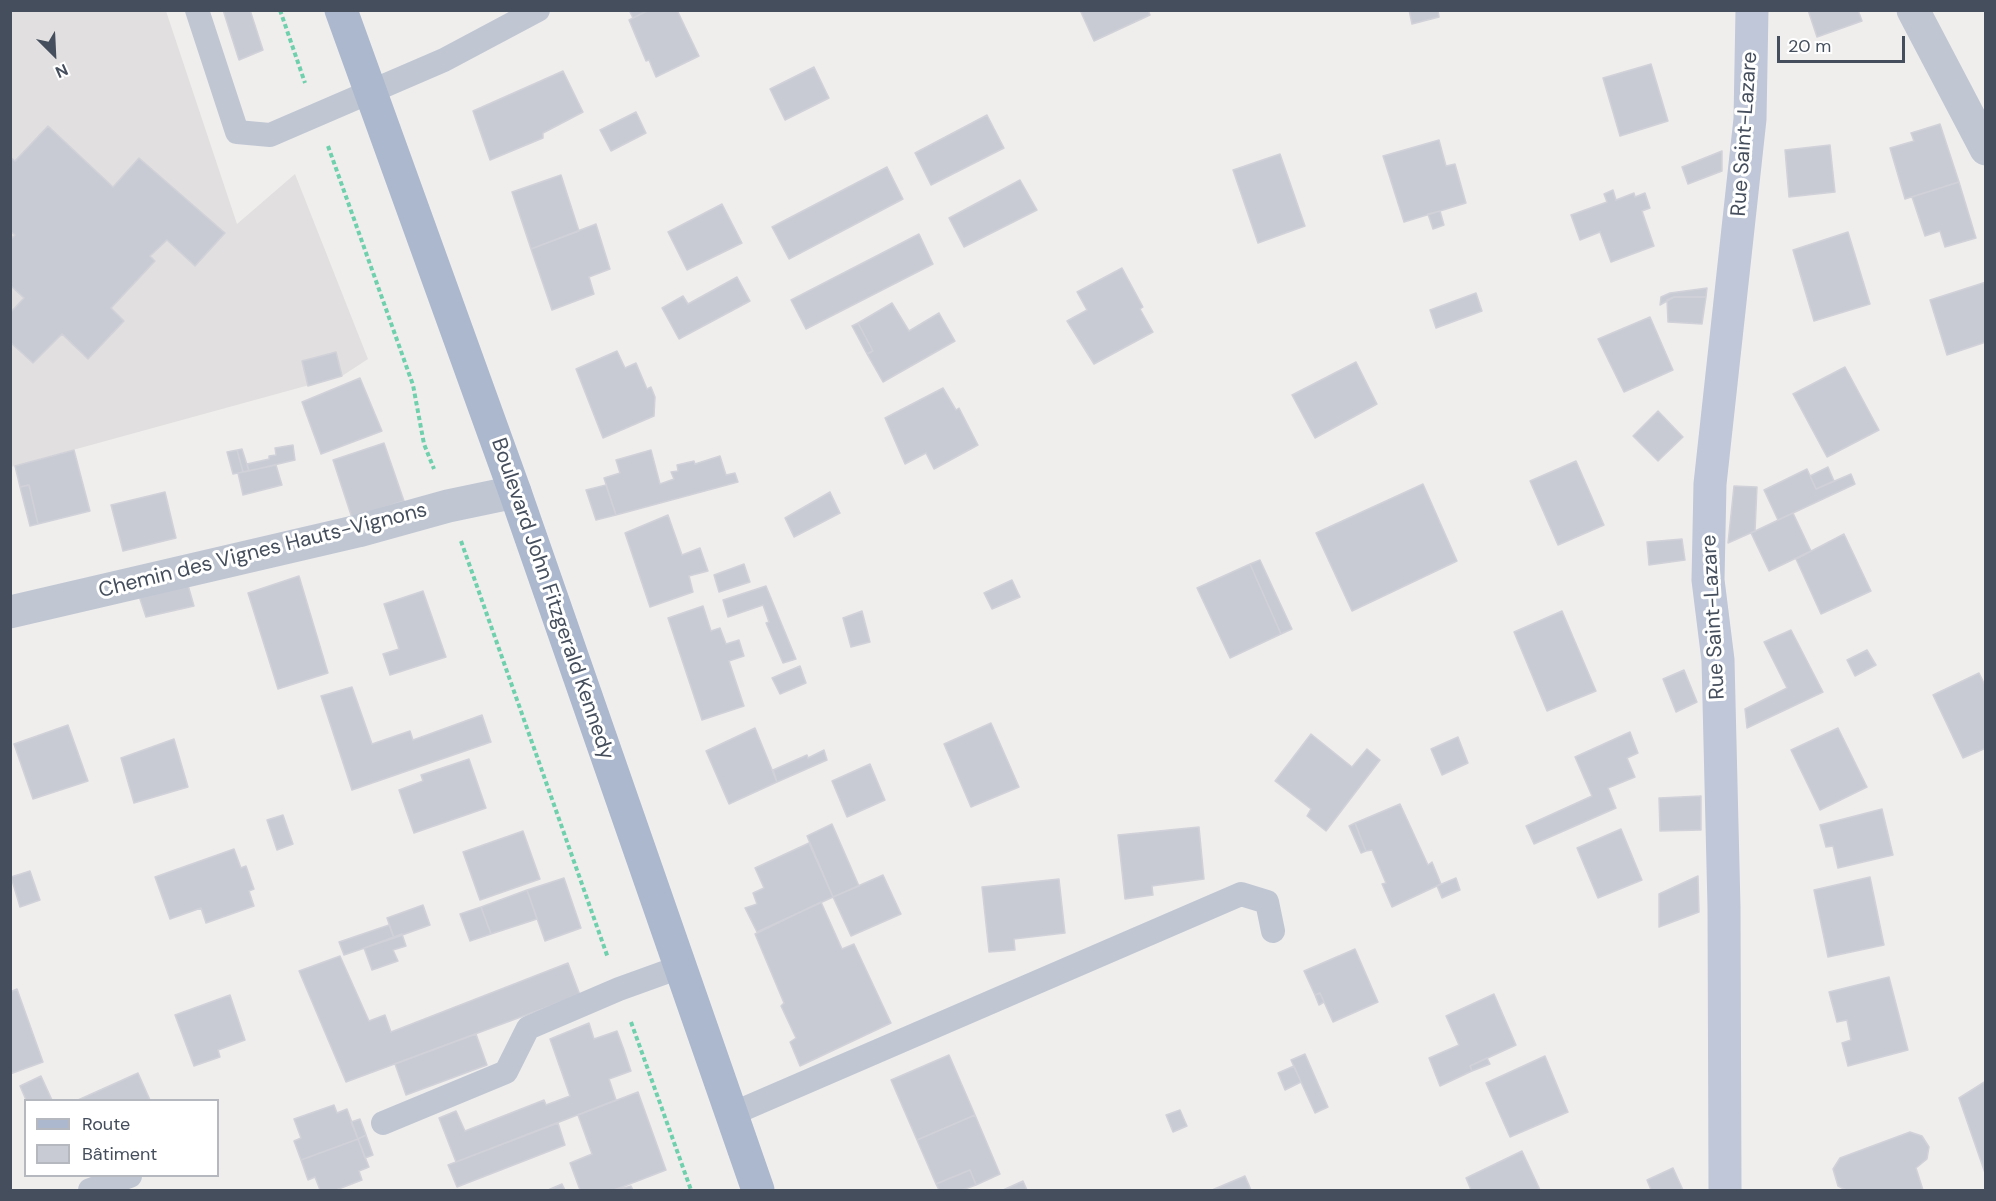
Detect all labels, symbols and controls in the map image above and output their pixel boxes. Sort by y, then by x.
north arrow [24,24,84,84]
scale bar [1780,24,1908,62]
text: 20 m [1788,34,1831,58]
street label: Rue Saint-Lazare [1727,51,1763,217]
text: N [52,59,71,83]
street label: Boulevard John Fitzgerald Kennedy [485,435,619,763]
street label: Chemin des Vignes Hauts-Vignons [96,498,430,604]
street label: Rue Saint-Lazare [1697,534,1731,700]
legend [24,1099,219,1177]
text: Route [82,1112,130,1136]
text: Bâtiment [82,1142,157,1166]

